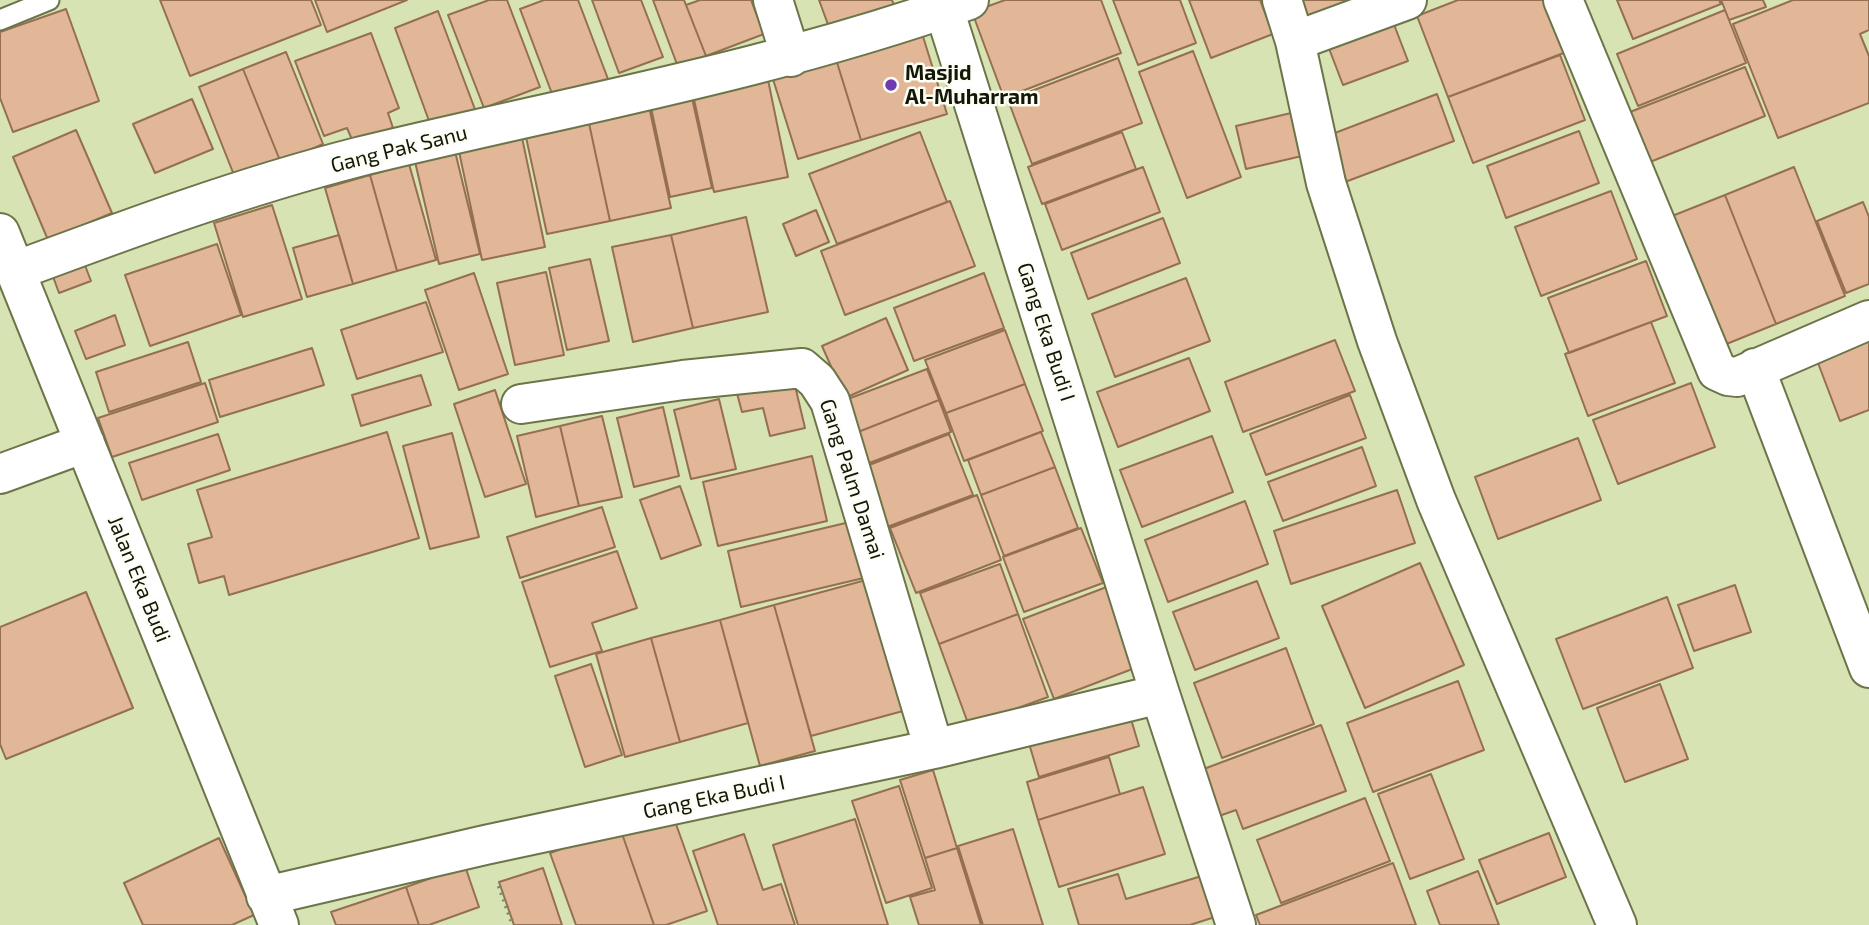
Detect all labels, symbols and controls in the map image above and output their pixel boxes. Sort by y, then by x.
place label: Masjid Al-Muharram [905,60,1039,110]
marker: Masjid Al-Muharram [883,77,899,93]
street label: Gang Pak Sanu [328,120,470,178]
street label: Gang Eka Budi I [1012,259,1080,405]
street label: Gang Palm Damai [814,396,890,562]
street label: Jalan Eka Budi [102,512,176,646]
street label: Gang Eka Budi I [641,770,787,824]

